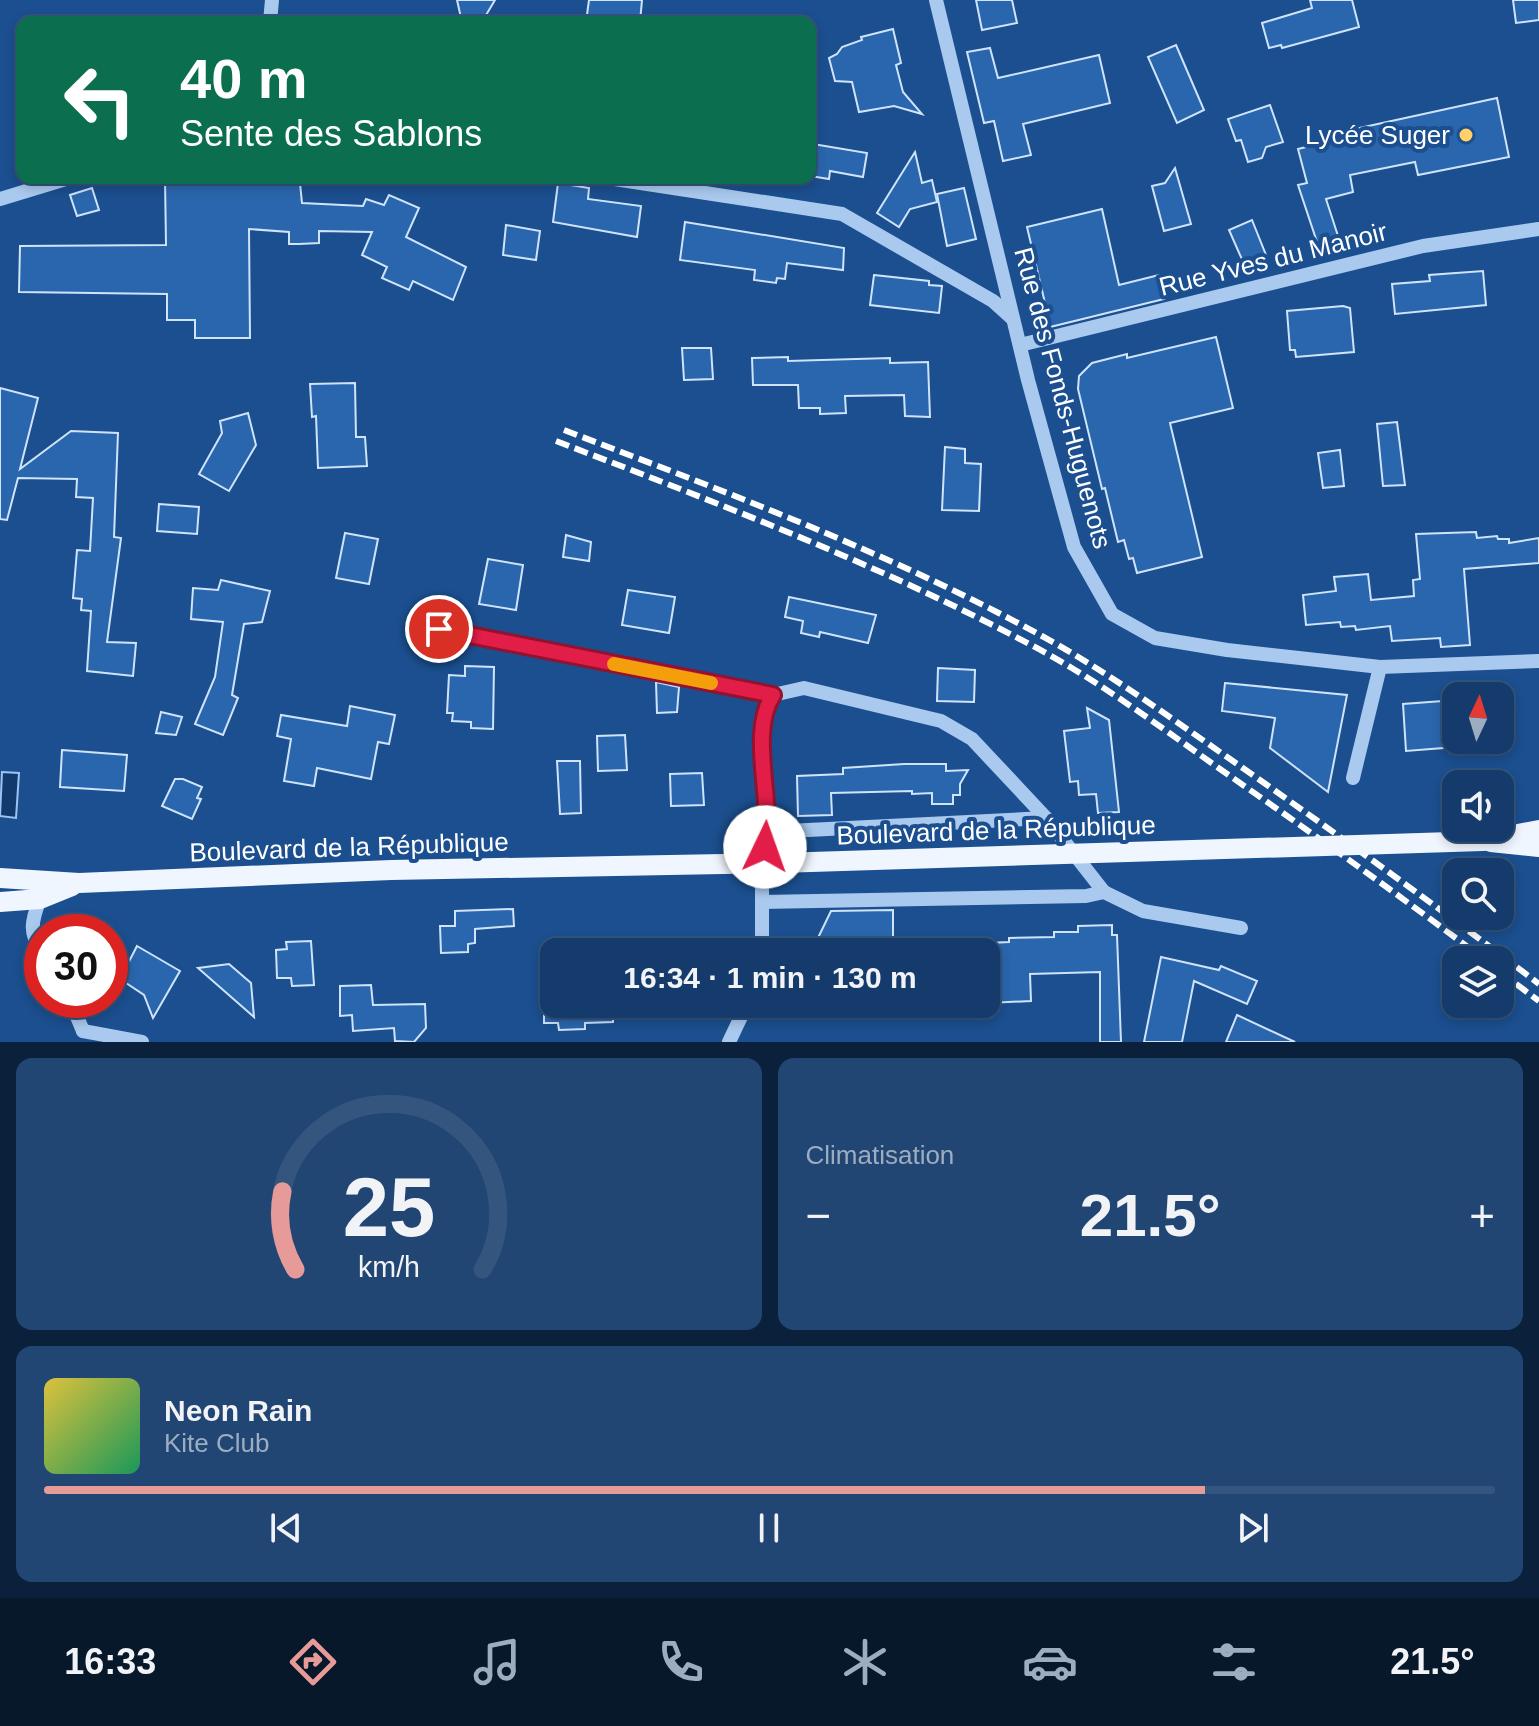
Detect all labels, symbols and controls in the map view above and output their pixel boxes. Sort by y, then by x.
text: 40 m [180,47,308,110]
icon: left [48,48,152,152]
text: Sente des Sablons [180,113,482,154]
place label: Lycée Suger [1305,120,1450,150]
marker: Lycée Suger [1457,126,1475,144]
street label: Rue Yves du Manoir [1156,216,1390,302]
street label: Rue des Fonds-Huguenots [1008,244,1118,552]
pin [405,595,473,663]
icon: arrive [417,607,461,651]
north arrow [1442,682,1514,754]
map controls [1442,682,1514,1018]
button: sound [1442,770,1514,842]
position arrow [723,805,807,889]
street label: Boulevard de la République [836,809,1156,851]
street label: Boulevard de la République [189,826,509,868]
button: search [1442,858,1514,930]
speed limit sign: 30 [24,914,128,1018]
button: layers [1442,946,1514,1018]
text: 16:34 · 1 min · 130 m [623,961,917,994]
text: Climatisation [806,1140,954,1170]
text: 25 [342,1161,435,1254]
text: 21.5° [1080,1182,1221,1249]
text: − [806,1191,831,1240]
text: + [1469,1191,1495,1240]
text: km/h [358,1251,420,1283]
text: Neon Rain [164,1394,312,1427]
text: Kite Club [164,1428,270,1458]
icon: previous [264,1506,308,1550]
icon: pause [747,1506,791,1550]
icon: next [1231,1506,1275,1550]
icon: directions [285,1634,341,1690]
icon: music [469,1634,525,1690]
icon: phone [653,1634,709,1690]
icon: climate [837,1634,893,1690]
icon: car [1022,1634,1078,1690]
icon: filters [1206,1634,1262,1690]
text: 16:33 [64,1641,156,1682]
text: 21.5° [1390,1641,1475,1682]

